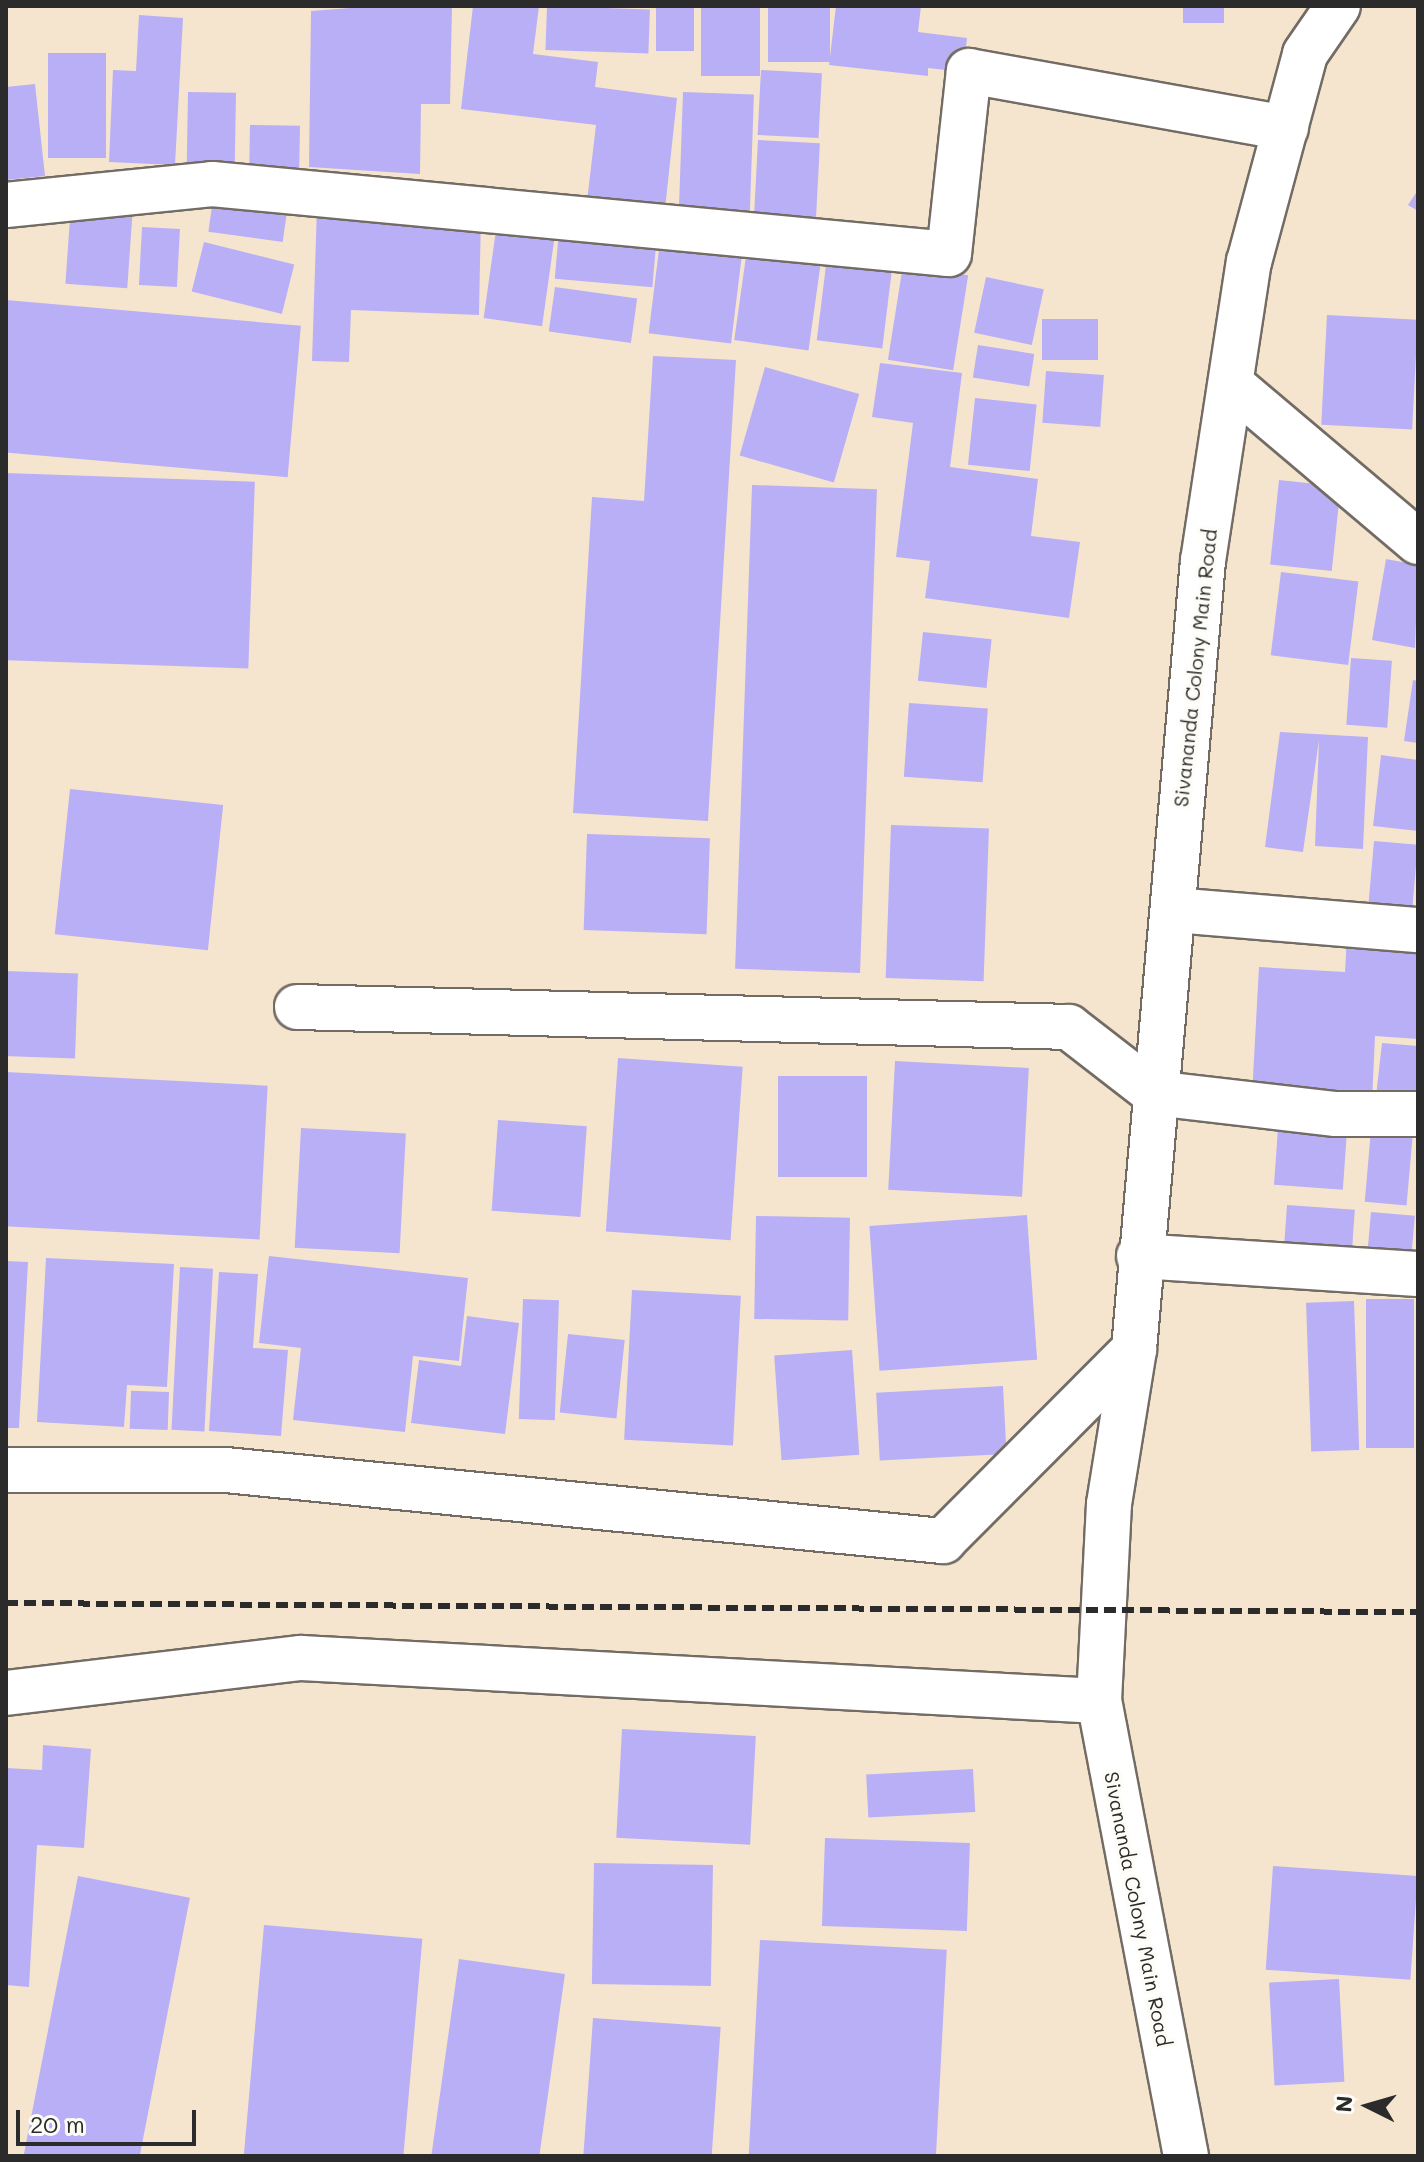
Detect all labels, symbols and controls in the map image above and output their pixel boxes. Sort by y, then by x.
street label: Sivananda Colony Main Road [1168,528,1222,808]
street label: Sivananda Colony Main Road [1100,1770,1176,2048]
north arrow [1328,2066,1408,2146]
scale bar [20,2094,200,2144]
text: N [1328,2094,1359,2113]
text: 20 m [30,2108,85,2139]

